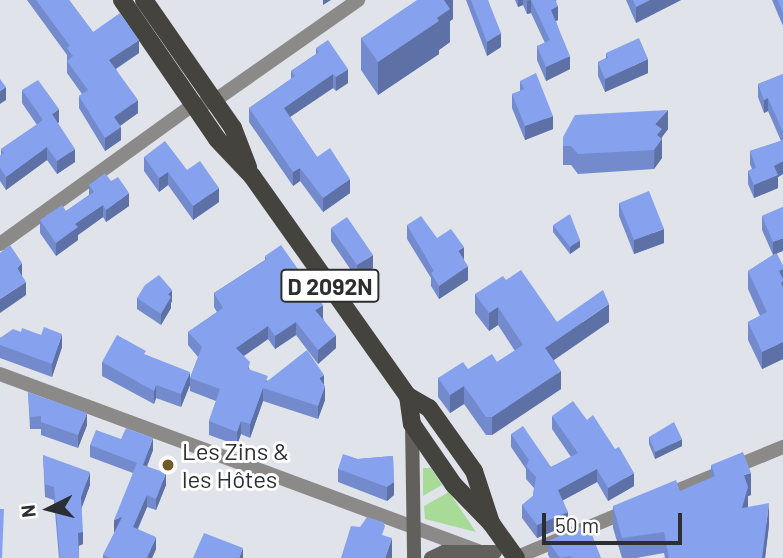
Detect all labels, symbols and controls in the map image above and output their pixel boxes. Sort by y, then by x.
road number: D 2092N [279,266,381,306]
place label: Les Zins & les Hôtes [182,437,289,493]
marker: Les Zins & les Hôtes [160,457,176,473]
north arrow [14,474,84,544]
scale bar [545,498,685,542]
text: N [16,504,40,519]
text: 50 m [555,512,599,537]

